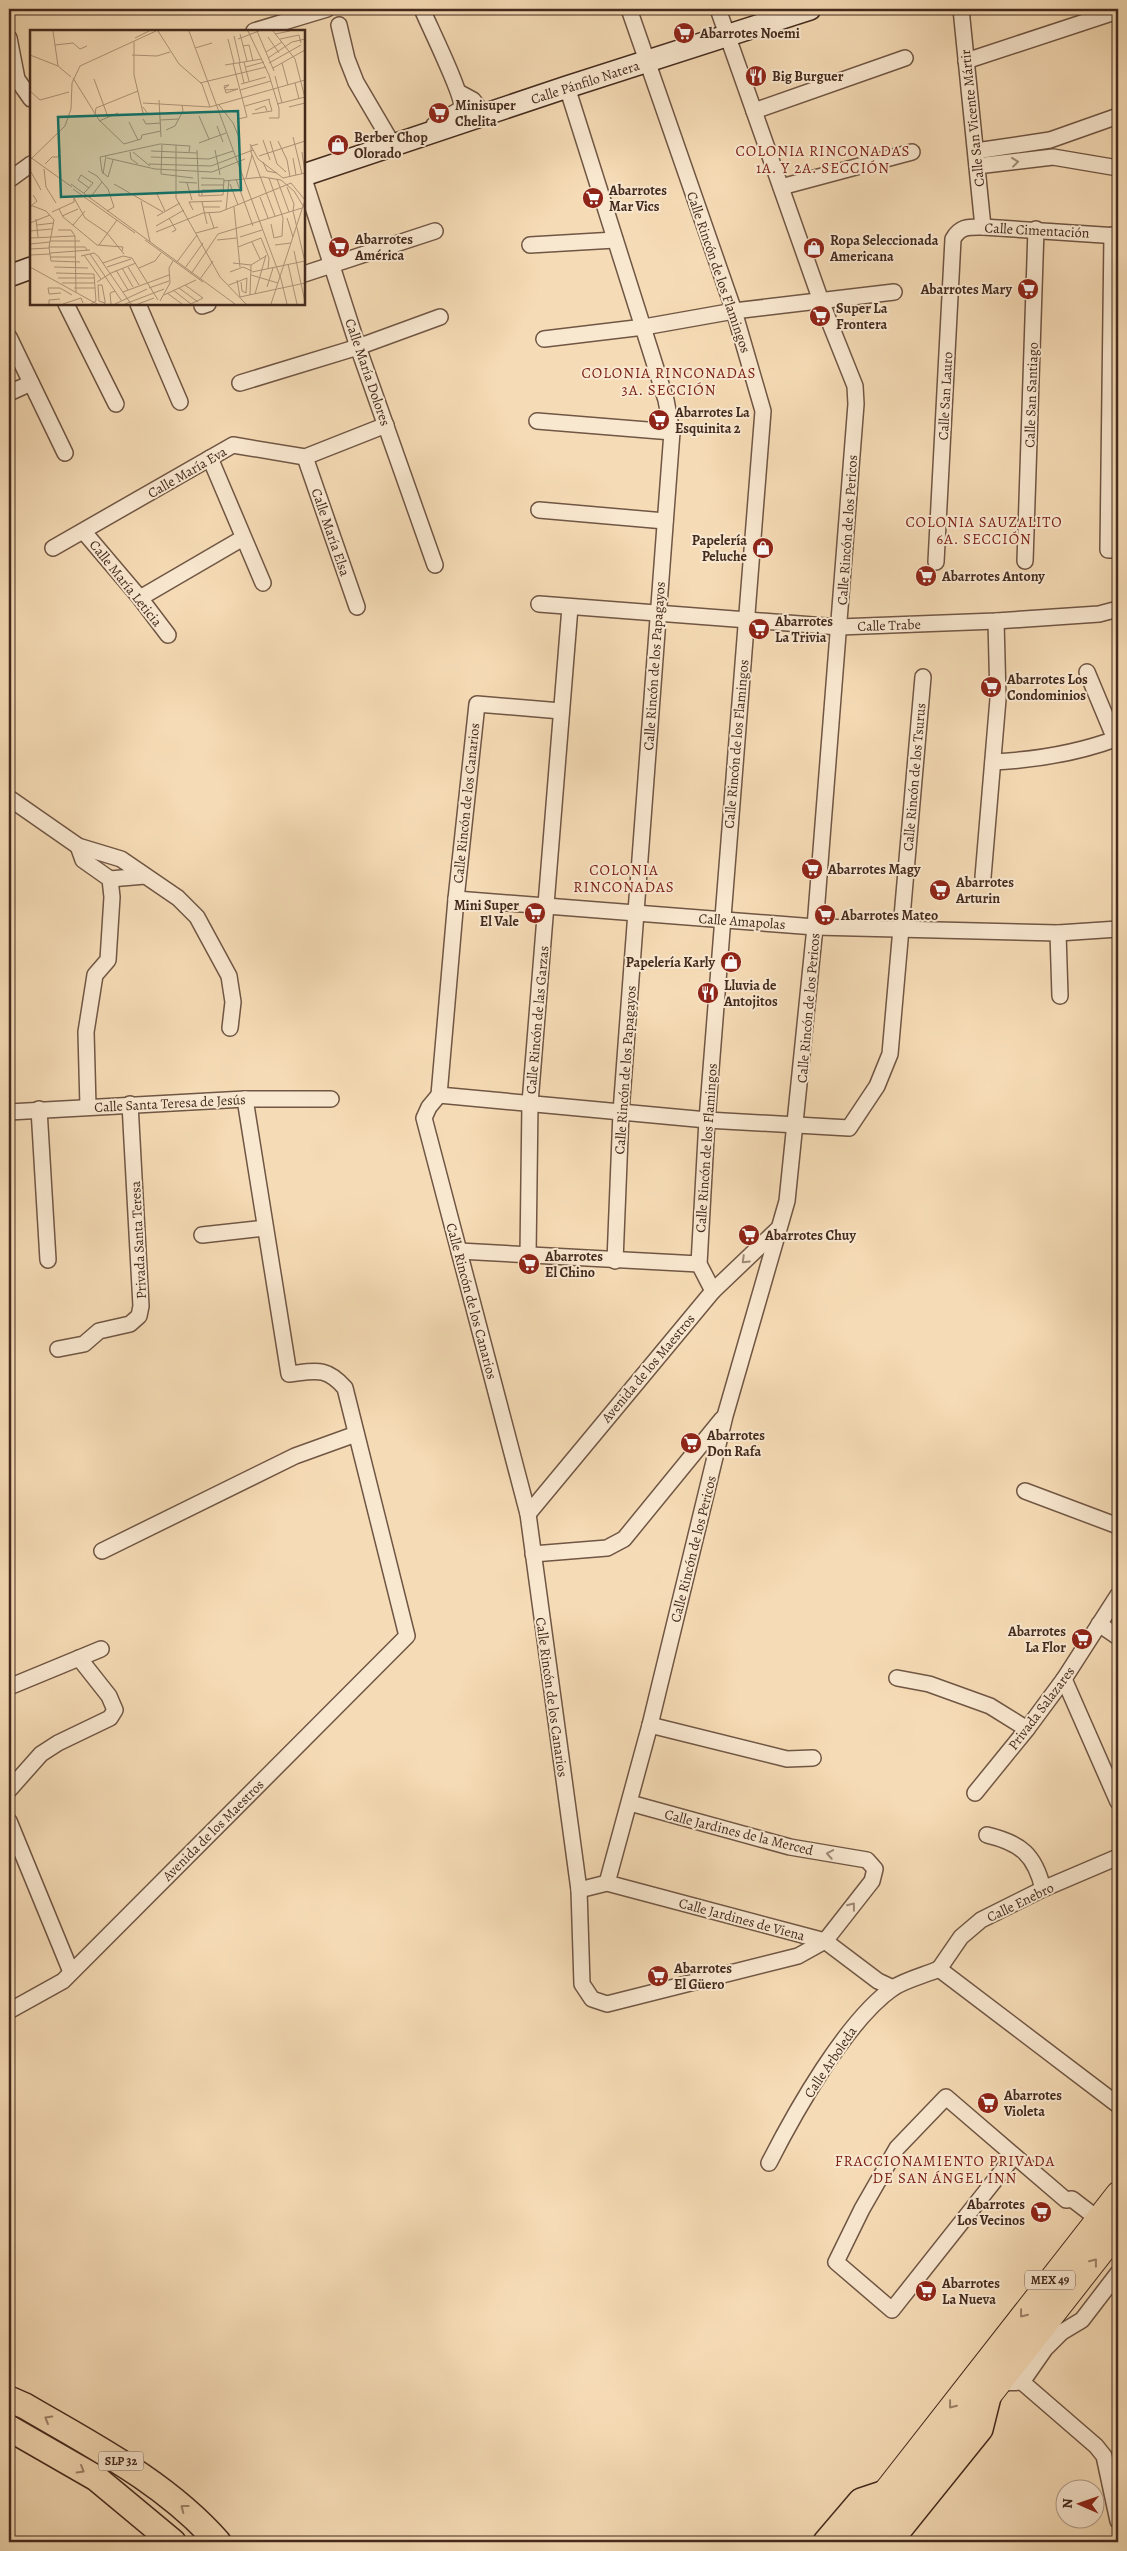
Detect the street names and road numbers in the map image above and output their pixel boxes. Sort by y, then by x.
street label: Calle San Vicente Mártir [956,48,989,188]
street label: Calle Pánfilo Natera [528,56,642,109]
street label: Calle Rincón de los Flamingos [682,189,755,355]
street label: Calle Cimentación [984,218,1090,243]
street label: Calle María Dolores [340,316,395,428]
street label: Calle San Santiago [1020,342,1043,448]
street label: Calle San Lauro [934,351,957,441]
street label: Calle María Eva [144,442,231,503]
street label: Calle Rincón de los Pericos [833,454,862,606]
street label: Calle María Elsa [307,486,355,579]
street label: Calle María Leticia [85,536,167,631]
street label: Calle Rincón de los Papagayos [639,581,670,751]
street label: Calle Trabe [857,615,921,636]
street label: Calle Rincón de los Flamingos [720,659,753,829]
street label: Calle Rincón de los Tsurus [899,702,930,852]
street label: Calle Rincón de los Canarios [449,722,484,884]
street label: Calle Amapolas [698,909,786,934]
street label: Calle Rincón de los Pericos [792,932,825,1084]
street label: Calle Rincón de las Garzas [522,945,553,1095]
street label: Calle Rincón de los Papagayos [610,985,641,1155]
street label: Calle Rincón de los Flamingos [691,1063,722,1233]
street label: Calle Santa Teresa de Jesús [94,1090,246,1117]
street label: Privada Santa Teresa [126,1180,151,1299]
street label: Calle Rincón de los Canarios [441,1221,502,1381]
street label: Avenida de los Maestros [597,1310,700,1427]
street label: Calle Rincón de los Pericos [666,1474,721,1625]
street label: Calle Rincón de los Canarios [531,1616,572,1778]
street label: Privada Salazares [1004,1663,1079,1754]
street label: Avenida de los Maestros [158,1775,268,1886]
street label: Calle Jardines de la Merced [662,1805,816,1860]
street label: Calle Enebro [984,1878,1057,1927]
street label: Calle Jardines de Viena [677,1894,807,1946]
street label: Calle Arboleda [800,2022,862,2102]
road number: MEX 49 [1025,2270,1075,2290]
road number: SLP 32 [98,2452,144,2470]

